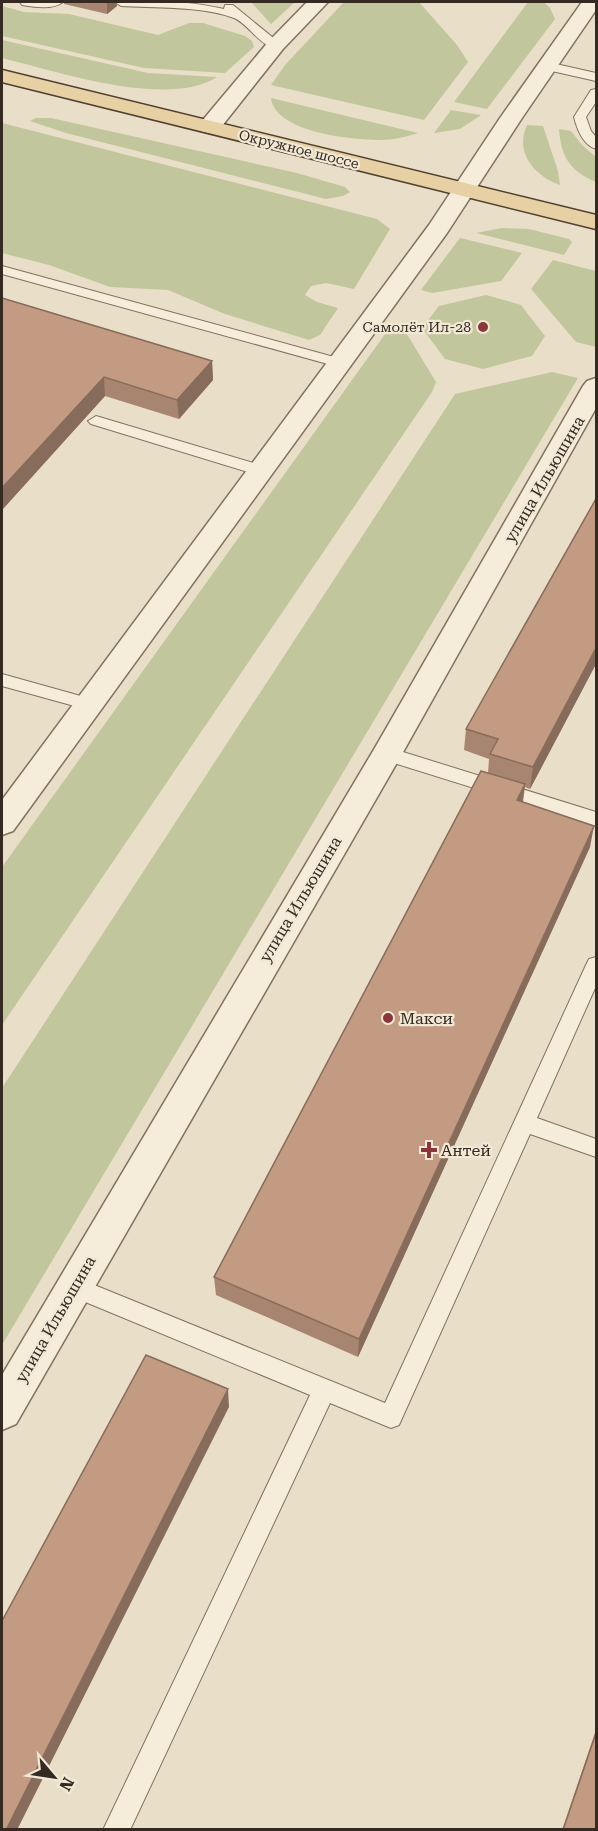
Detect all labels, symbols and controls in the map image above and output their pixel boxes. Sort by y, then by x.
street label: Окружное шоссе [237,126,361,172]
place label: Самолёт Ил-28 [363,319,471,335]
marker: Самолёт Ил-28 [476,320,490,334]
street label: улица Ильюшина [500,412,589,546]
street label: улица Ильюшина [255,833,346,966]
place label: Макси [400,1009,453,1028]
marker: Макси [381,1011,395,1025]
place label: Антей [441,1141,491,1160]
marker: Антей [422,1143,436,1157]
street label: улица Ильюшина [11,1252,100,1386]
north arrow [24,1747,84,1807]
text: N [55,1774,78,1794]

